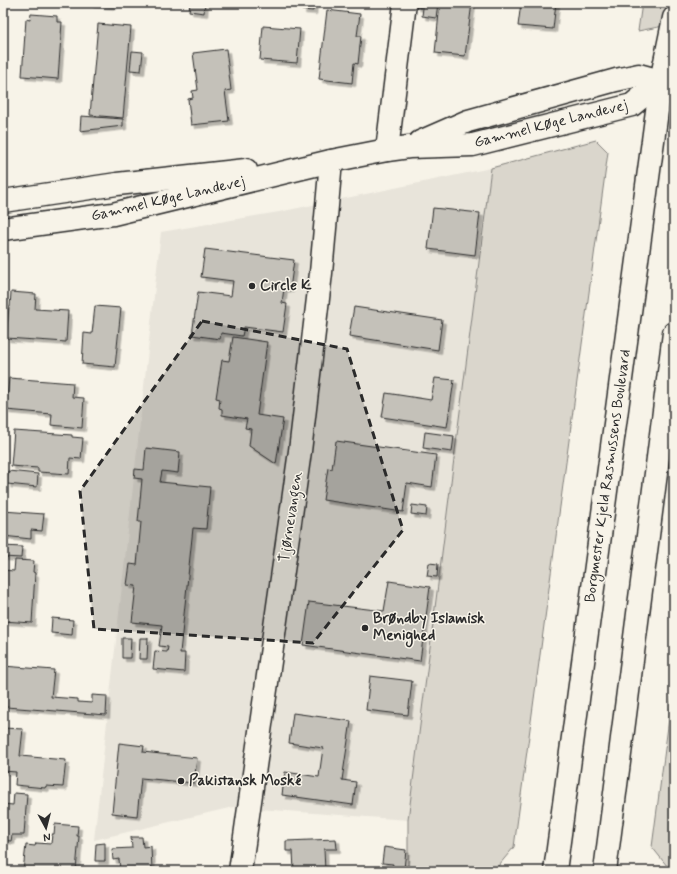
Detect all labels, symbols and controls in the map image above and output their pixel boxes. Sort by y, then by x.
street label: Gammel Køge Landevej [472,95,630,153]
street label: Gammel Køge Landevej [89,172,247,226]
place label: Circle K [260,276,312,296]
marker: Circle K [247,281,257,291]
street label: Borgmester Kjeld Rasmussens Boulevard [580,348,637,604]
street label: Tjørnevangen [275,470,308,564]
place label: Brøndby Islamisk Menighed [373,609,485,648]
marker: Brøndby Islamisk Menighed [360,623,370,633]
place label: Pakistansk Moské [189,771,301,791]
marker: Pakistansk Moské [176,776,186,786]
north arrow [26,808,66,848]
text: N [43,830,52,844]

